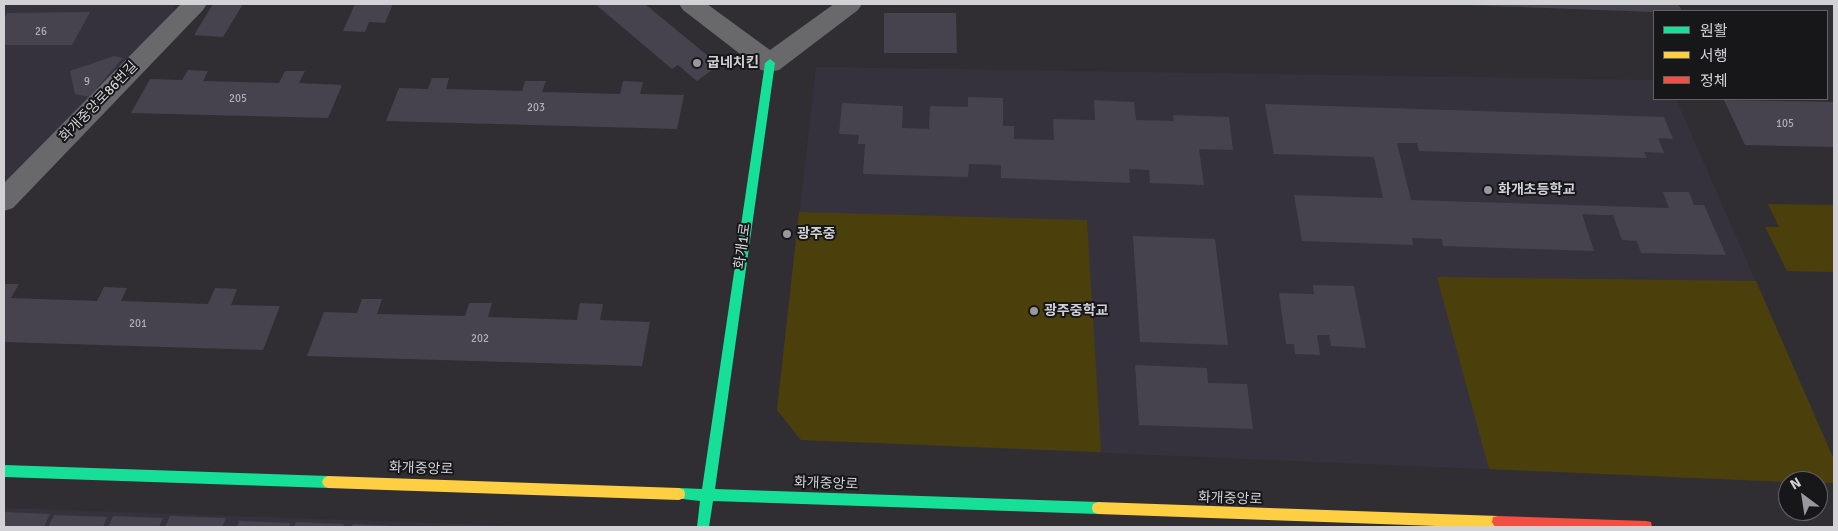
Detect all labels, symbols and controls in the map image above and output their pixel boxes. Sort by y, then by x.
legend [1653,10,1828,100]
text: 원활 [1700,22,1728,40]
house number: 26 [35,25,47,39]
text: 서행 [1700,47,1728,65]
place label: 굽네치킨 [707,55,759,71]
marker: 굽네치킨 [691,57,703,69]
street label: 화개중앙로86번길 [56,58,142,146]
text: 정체 [1700,72,1728,90]
house number: 9 [84,75,90,89]
house number: 205 [229,92,247,106]
house number: 203 [527,101,545,115]
house number: 105 [1776,117,1794,131]
place label: 화개초등학교 [1498,182,1575,198]
marker: 화개초등학교 [1482,184,1494,196]
street label: 화개1로 [731,222,755,270]
place label: 광주중 [797,226,836,242]
marker: 광주중 [781,228,793,240]
place label: 광주중학교 [1044,303,1108,319]
marker: 광주중학교 [1028,305,1040,317]
house number: 201 [129,317,147,331]
house number: 202 [471,332,489,346]
street label: 화개중앙로 [389,459,453,479]
north arrow [1778,471,1828,521]
street label: 화개중앙로 [794,474,858,494]
text: N [1787,474,1804,493]
street label: 화개중앙로 [1198,489,1262,509]

